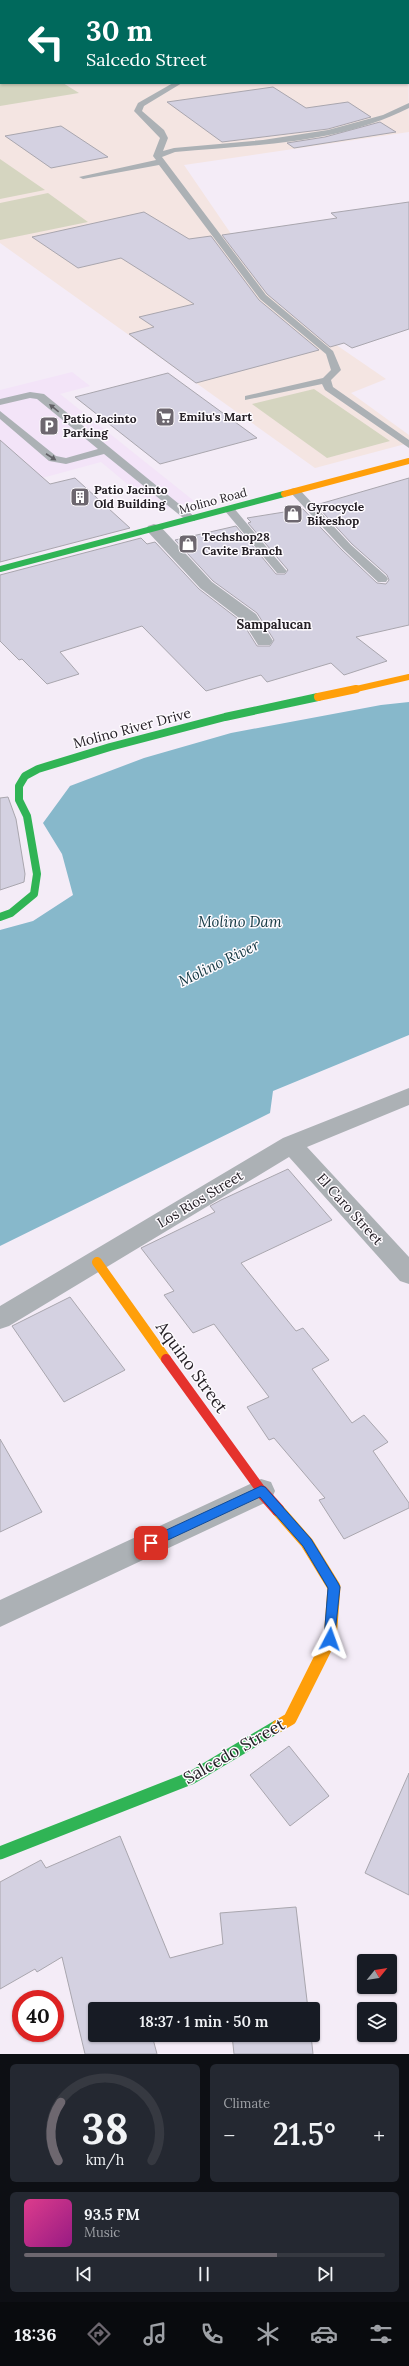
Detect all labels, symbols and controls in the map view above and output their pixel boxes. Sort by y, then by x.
text: 30 m [86,13,153,49]
icon: left [20,16,72,68]
text: Salcedo Street [86,48,207,71]
one-way arrow [48,403,59,412]
supermarket icon: Emilu's Mart [154,406,176,428]
place label: Emilu's Mart [179,409,253,424]
place label: Patio Jacinto Parking [63,411,137,440]
parking icon: Patio Jacinto Parking [38,415,60,437]
one-way arrow [46,453,57,460]
place label: Patio Jacinto Old Building [94,482,168,511]
street label: Molino Road [177,484,249,517]
building icon: Patio Jacinto Old Building [69,486,91,508]
place label: Gyrocycle Bikeshop [307,499,365,528]
shop icon: Gyrocycle Bikeshop [282,503,304,525]
place label: Techshop28 Cavite Branch [202,529,283,558]
shop icon: Techshop28 Cavite Branch [177,533,199,555]
district label: Sampalucan [236,616,312,633]
street label: Molino River Drive [71,704,193,752]
water label: Molino Dam [198,912,282,931]
water label: Molino River [175,935,262,990]
street label: Los Rios Street [154,1166,247,1232]
street label: El Caro Street [313,1169,387,1249]
street label: Aquino Street [151,1316,233,1418]
pin [134,1526,168,1560]
icon: arrive [140,1532,162,1554]
position arrow [309,1618,351,1660]
street label: Salcedo Street [179,1713,289,1789]
north arrow [357,1954,397,1994]
map controls [357,1954,397,2042]
speed limit sign: 40 [12,1990,64,2042]
button: layers [357,2002,397,2042]
text: 18:37 · 1 min · 50 m [139,2012,269,2031]
text: Climate [224,2095,270,2112]
text: 38 [81,2102,128,2155]
text: 21.5° [273,2115,336,2153]
text: − [224,2121,235,2149]
text: + [373,2121,385,2149]
text: km/h [85,2151,124,2170]
text: 93.5 FM [84,2205,140,2224]
text: Music [84,2224,120,2241]
icon: previous [73,2263,95,2285]
icon: pause [193,2263,215,2285]
icon: next [314,2263,336,2285]
icon: directions [85,2320,113,2348]
icon: music [141,2320,169,2348]
icon: phone [198,2320,226,2348]
icon: climate [254,2320,282,2348]
icon: car [310,2320,338,2348]
icon: filters [367,2320,395,2348]
text: 18:36 [14,2323,57,2346]

